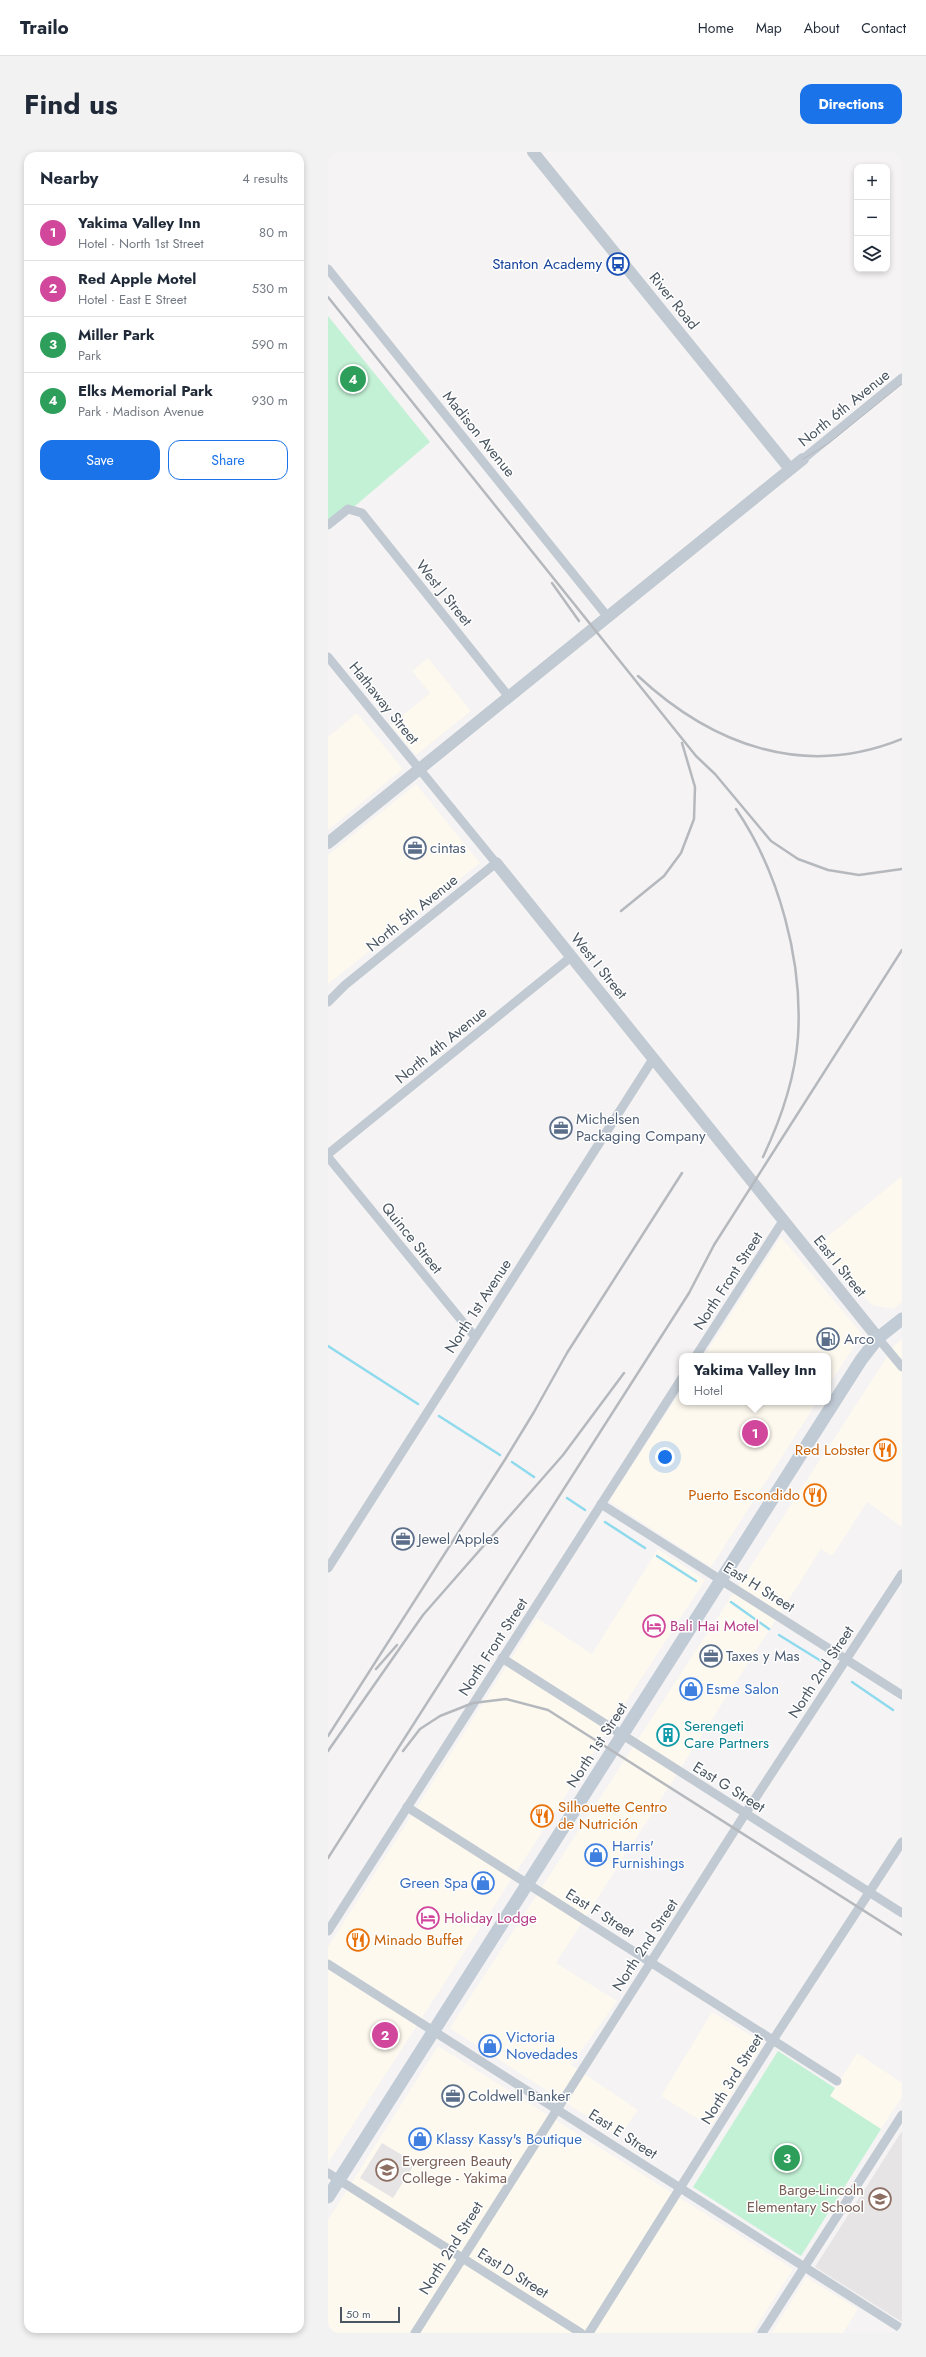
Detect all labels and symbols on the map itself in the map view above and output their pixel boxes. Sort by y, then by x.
bus stop icon: Stanton Academy [605,251,631,277]
place label: Stanton Academy [492,253,602,275]
street label: River Road [644,267,704,335]
pin: 4 [340,364,366,394]
street label: North 6th Avenue [793,364,895,452]
street label: Madison Avenue [437,386,521,482]
street label: West J Street [410,555,478,631]
street label: Hathaway Street [344,657,425,749]
office icon: cintas [402,835,428,861]
place label: cintas [430,837,466,859]
street label: North 5th Avenue [362,869,463,957]
street label: West I Street [565,928,633,1004]
street label: North 4th Avenue [390,1001,492,1089]
place label: Michelsen Packaging Company [576,1108,706,1147]
office icon: Michelsen Packaging Company [548,1115,574,1141]
street label: Quince Street [376,1197,448,1279]
street label: North Front Street [688,1227,768,1334]
street label: East I Street [808,1230,872,1302]
street label: North 1st Avenue [439,1254,517,1358]
fuel station icon: Arco [815,1326,841,1352]
place label: Arco [844,1328,874,1350]
pin: 1 [742,1418,768,1448]
restaurant icon: Red Lobster [872,1437,898,1463]
place label: Red Lobster [795,1439,871,1461]
your location [655,1447,675,1467]
restaurant icon: Puerto Escondido [802,1482,828,1508]
place label: Puerto Escondido [688,1484,800,1506]
office icon: Jewel Apples [390,1526,416,1552]
place label: Jewel Apples [416,1528,499,1550]
street label: East H Street [719,1556,799,1618]
street label: North Front Street [453,1593,533,1700]
hotel icon: Bali Hai Motel [641,1613,667,1639]
place label: Bali Hai Motel [670,1615,759,1637]
street label: North 2nd Street [783,1621,859,1723]
office icon: Taxes y Mas [698,1643,724,1669]
place label: Taxes y Mas [726,1645,800,1667]
shop icon: Esme Salon [678,1676,704,1702]
place label: Esme Salon [706,1678,779,1700]
street label: North 1st Street [561,1698,633,1792]
place label: Serengeti Care Partners [684,1715,769,1754]
building icon: Serengeti Care Partners [655,1722,681,1748]
street label: East G Street [689,1756,770,1818]
place label: Silhouette Centro de Nutrición [558,1796,667,1835]
restaurant icon: Silhouette Centro de Nutrición [529,1803,555,1829]
place label: Harris' Furnishings [612,1835,684,1874]
shop icon: Harris' Furnishings [583,1842,609,1868]
shop icon: Green Spa [470,1870,496,1896]
place label: Green Spa [400,1872,468,1894]
street label: East F Street [561,1883,639,1943]
street label: North 2nd Street [607,1894,683,1996]
hotel icon: Holiday Lodge [415,1905,441,1931]
place label: Holiday Lodge [444,1907,537,1929]
restaurant icon: Minado Buffet [345,1927,371,1953]
place label: Minado Buffet [374,1929,463,1951]
pin: 2 [372,2020,398,2050]
place label: Victoria Novedades [506,2026,578,2065]
street label: North 3rd Street [695,2029,769,2129]
shop icon: Victoria Novedades [477,2033,503,2059]
office icon: Coldwell Banker [440,2083,466,2109]
place label: Coldwell Banker [468,2085,571,2107]
street label: East E Street [584,2103,662,2165]
shop icon: Klassy Kassy's Boutique [407,2126,433,2152]
place label: Klassy Kassy's Boutique [436,2128,582,2150]
pin: 3 [774,2143,800,2173]
place label: Evergreen Beauty College - Yakima [402,2150,512,2189]
school or university icon: Evergreen Beauty College - Yakima [374,2157,400,2183]
place label: Barge-Lincoln Elementary School [747,2179,864,2218]
school or university icon: Barge-Lincoln Elementary School [867,2186,893,2212]
street label: North 2nd Street [414,2197,489,2299]
street label: East D Street [473,2242,553,2304]
scale bar [340,2305,400,2324]

